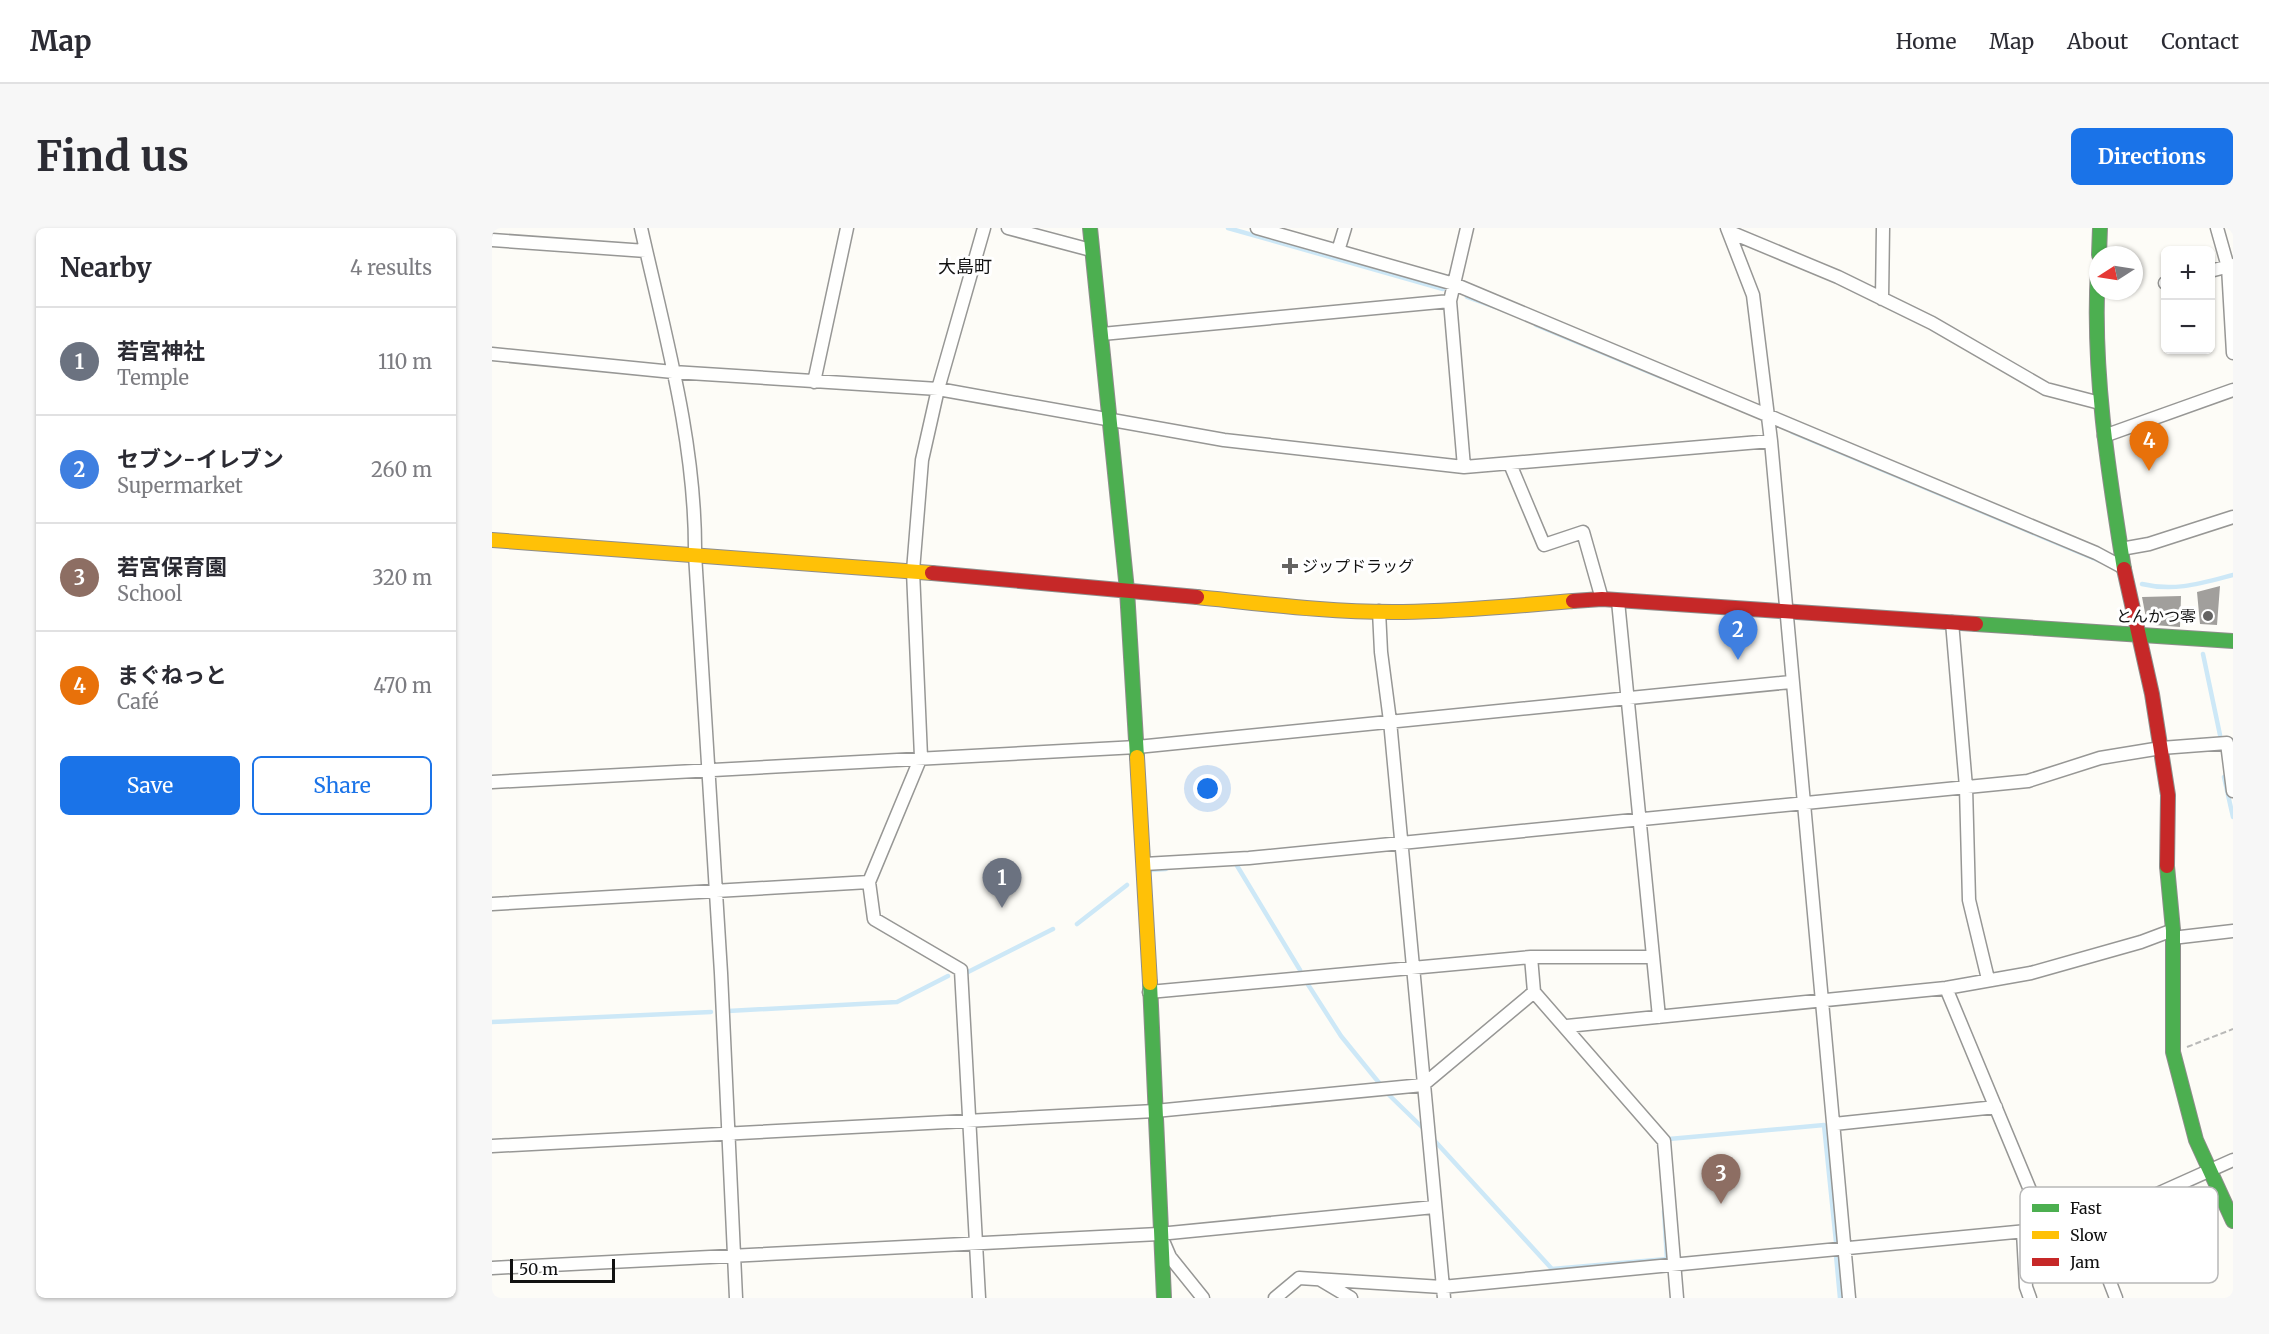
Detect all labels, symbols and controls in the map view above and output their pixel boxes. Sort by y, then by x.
text: Map [30,23,92,59]
text: Home [1896,28,1956,55]
text: Map [1989,28,2034,55]
text: About [2067,28,2128,55]
text: Contact [2161,28,2239,55]
button: Directions [2071,128,2233,185]
text: Find us [36,130,189,182]
north arrow [2089,246,2143,300]
map controls [2161,246,2215,354]
button: + [2161,246,2215,300]
text: Nearby [60,251,152,284]
text: 4 results [350,255,432,280]
district label: 大島町 [938,255,992,278]
button: − [2161,300,2215,354]
text: 若宮神社 [117,337,205,365]
text: 1 [75,349,84,374]
text: 110 m [378,349,432,374]
text: Temple [117,365,189,390]
pin: 4 [2130,422,2168,471]
text: セブン-イレブン [117,445,284,473]
text: 2 [74,457,85,482]
text: 260 m [371,457,432,482]
text: Supermarket [117,473,243,498]
text: 若宮保育園 [117,553,227,581]
place label: ジップドラッグ [1302,556,1414,576]
marker: ジップドラッグ [1283,559,1297,573]
text: 3 [74,565,85,590]
text: 320 m [372,565,432,590]
text: School [117,581,182,606]
place label: とんかつ零 [2116,606,2196,626]
marker: とんかつ零 [2201,609,2215,623]
pin: 2 [1718,610,1758,660]
text: まぐねっと [117,661,227,689]
text: 4 [73,673,86,698]
text: 470 m [373,673,432,698]
text: Café [117,689,159,714]
button: Save [60,756,240,815]
button: Share [252,756,432,815]
your location [1193,774,1222,803]
pin: 1 [982,858,1022,908]
pin: 3 [1702,1154,1740,1204]
legend [2020,1187,2218,1283]
text: Fast [2070,1198,2103,1218]
text: Slow [2070,1225,2108,1245]
text: Jam [2069,1252,2100,1272]
scale bar [510,1256,615,1284]
text: 50 m [519,1259,558,1279]

